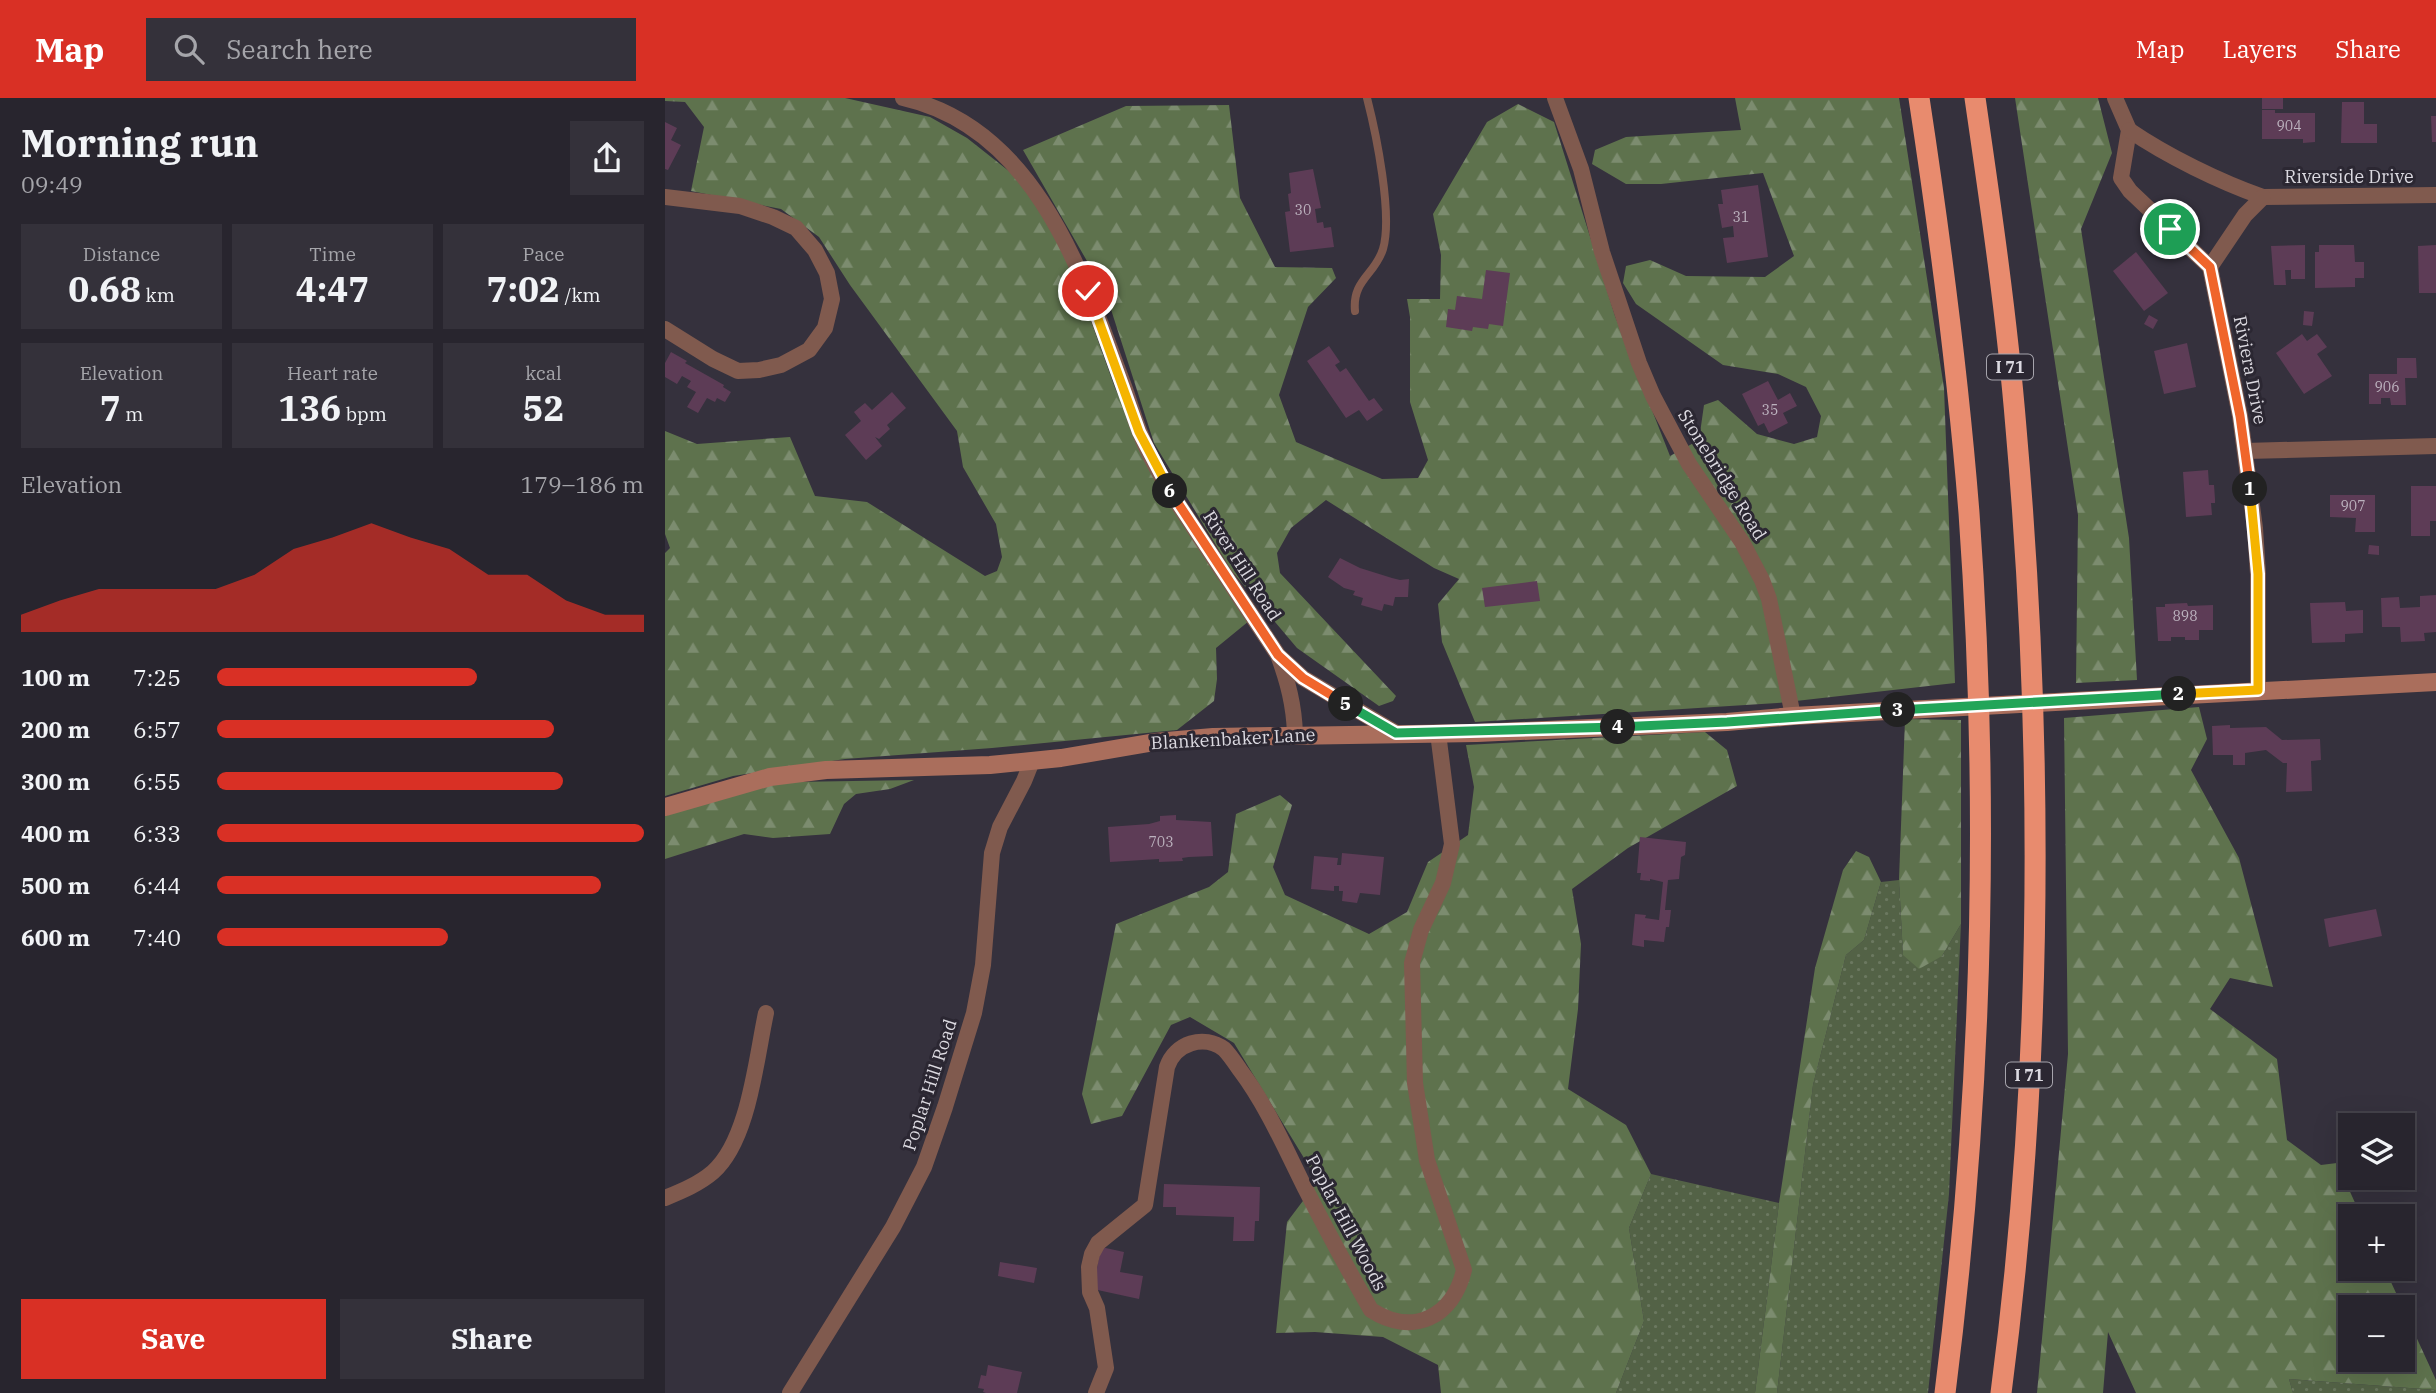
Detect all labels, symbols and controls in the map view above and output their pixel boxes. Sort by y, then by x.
search box [146,18,636,81]
text: Map [35,28,104,71]
icon: search [170,30,208,68]
text: Search here [226,32,373,66]
text: Map [2136,33,2184,65]
text: Layers [2222,33,2297,65]
text: Share [2335,33,2401,65]
house number: 904 [2276,117,2302,135]
text: Morning run [21,118,259,167]
button: share [570,121,644,195]
street label: Riverside Drive [2284,165,2414,188]
text: 09:49 [21,169,83,199]
pin [2140,199,2200,259]
house number: 30 [1295,201,1311,219]
house number: 31 [1733,208,1749,226]
icon: arrive [2151,210,2189,248]
text: Distance [83,242,160,266]
text: Time [309,242,356,266]
text: Pace [523,242,564,266]
pin [1058,261,1118,321]
text: 0.68 [68,266,141,312]
text: 4:47 [296,266,369,312]
text: 7:02 [486,266,560,312]
icon: check [1069,272,1107,310]
text: km [141,283,175,307]
text: /km [560,283,601,307]
street label: Riviera Drive [2229,314,2272,426]
road number: I 71 [1987,354,2033,380]
text: Elevation [80,361,163,385]
text: Heart rate [287,361,378,385]
text: kcal [525,361,562,385]
house number: 906 [2374,378,2400,396]
text: 7 [100,385,121,431]
text: 136 [278,385,341,431]
text: 52 [522,385,565,431]
house number: 35 [1762,401,1778,419]
text: m [121,402,143,426]
text: bpm [341,402,387,426]
street label: Stonebridge Road [1673,405,1772,544]
text: Elevation [21,469,122,499]
text: 179–186 m [520,469,644,499]
pin: 1 [2233,472,2267,506]
pin: 6 [1153,474,1187,508]
text: 1 [2244,476,2255,500]
text: 6 [1164,478,1175,502]
house number: 907 [2340,497,2366,515]
street label: River Hill Road [1198,506,1287,625]
house number: 898 [2172,607,2198,625]
text: 100 m [21,662,90,692]
text: 7:25 [133,662,181,692]
pin: 2 [2161,676,2197,712]
text: 2 [2173,681,2184,705]
pin: 5 [1329,686,1363,722]
text: 5 [1340,691,1351,715]
pin: 3 [1881,692,1915,728]
text: 3 [1892,697,1903,721]
pin: 4 [1601,710,1635,744]
text: 200 m [21,714,90,744]
text: 6:57 [133,714,181,744]
text: 4 [1612,714,1623,738]
street label: Blankenbaker Lane [1150,723,1316,754]
text: 300 m [21,766,90,796]
text: 6:55 [133,766,181,796]
text: 400 m [21,818,90,848]
text: 6:33 [133,818,181,848]
house number: 703 [1148,833,1174,851]
text: 500 m [21,870,90,900]
text: 6:44 [133,870,181,900]
text: 600 m [21,922,90,952]
text: 7:40 [133,922,181,952]
street label: Poplar Hill Road [897,1016,962,1154]
road number: I 71 [2006,1063,2052,1088]
map controls [2338,1113,2415,1372]
button: layers [2338,1113,2415,1190]
street label: Poplar Hill Woods [1301,1151,1392,1295]
button: + [2338,1204,2415,1281]
button: − [2338,1295,2415,1372]
button: Save [21,1299,326,1379]
button: Share [340,1299,644,1379]

